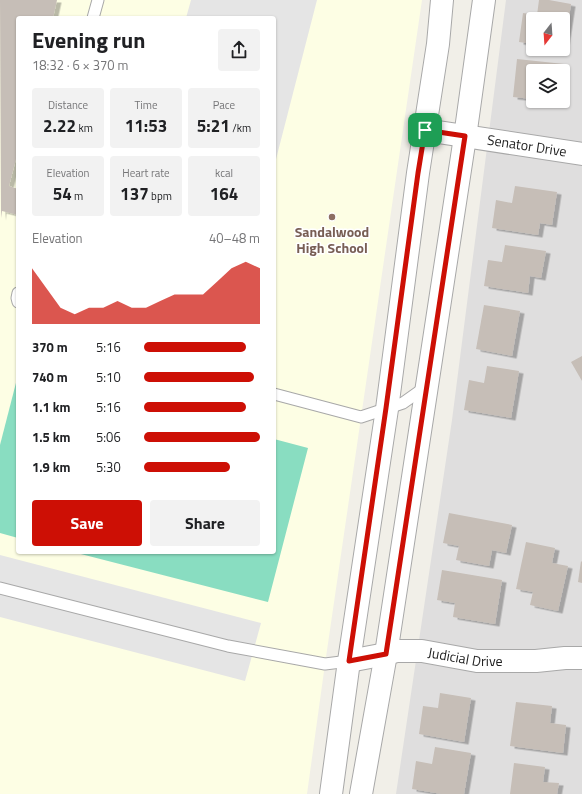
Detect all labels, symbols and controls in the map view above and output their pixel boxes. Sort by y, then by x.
north arrow [526,12,570,56]
map controls [526,12,570,108]
text: Evening run [32,23,145,57]
button: share [218,29,260,71]
text: 18:32 · 6 × 370 m [32,55,128,75]
button: layers [526,64,570,108]
text: Distance [48,97,88,113]
text: Time [135,97,157,113]
text: Pace [213,97,235,113]
text: 2.22 [43,113,76,139]
text: 11:53 [125,113,167,139]
text: 5:21 [197,113,230,139]
pin [408,113,442,147]
icon: arrive [414,119,436,141]
text: km [76,120,93,136]
text: /km [230,120,251,136]
street label: Senator Drive [486,129,568,162]
text: Elevation [47,165,89,181]
text: Heart rate [122,165,170,181]
text: kcal [215,165,233,181]
text: 54 [53,181,72,207]
text: 137 [120,181,149,207]
text: 164 [210,181,238,207]
text: m [72,188,83,204]
text: bpm [149,188,172,204]
marker: Sandalwood High School [327,212,337,222]
place label: Sandalwood High School [295,221,369,258]
text: Elevation [32,228,83,248]
text: 40–48 m [209,228,260,248]
text: 370 m [32,337,68,357]
text: 5:16 [96,337,121,357]
text: 740 m [32,367,68,387]
text: 5:10 [96,367,121,387]
text: 1.1 km [32,397,70,417]
text: 5:16 [96,397,121,417]
text: 1.5 km [32,427,70,447]
text: 5:06 [96,427,121,447]
text: 1.9 km [32,457,70,477]
text: 5:30 [96,457,121,477]
button: Save [32,500,142,546]
button: Share [150,500,260,546]
street label: Judicial Drive [426,641,503,672]

